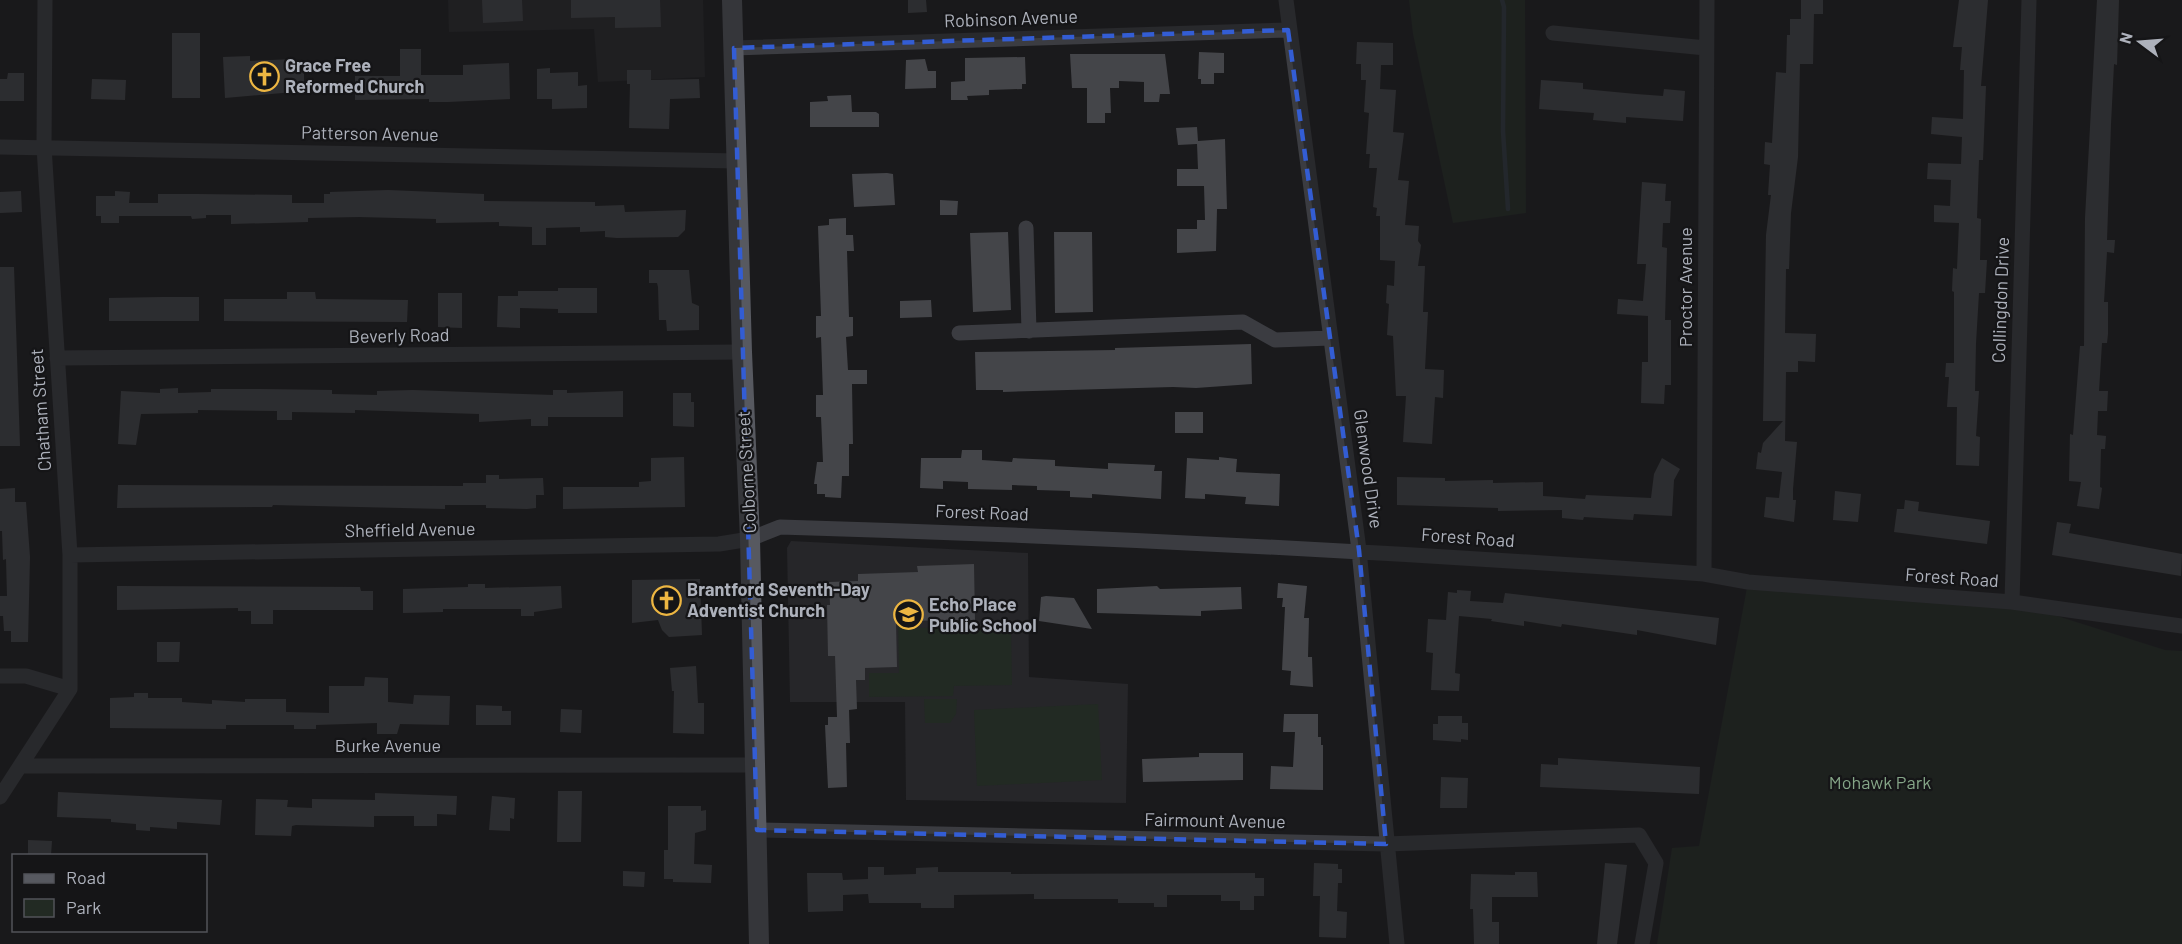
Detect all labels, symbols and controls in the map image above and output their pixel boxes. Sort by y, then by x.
street label: Robinson Avenue [944,5,1078,31]
north arrow [2110,12,2170,72]
text: N [2115,30,2136,45]
place label: Grace Free Reformed Church [285,54,424,97]
church icon: Grace Free Reformed Church [248,60,280,92]
street label: Patterson Avenue [301,121,439,145]
street label: Proctor Avenue [1674,227,1696,347]
street label: Collingdon Drive [1987,237,2013,363]
street label: Beverly Road [348,323,450,347]
street label: Chatham Street [25,348,55,472]
street label: Glenwood Drive [1350,408,1388,530]
street label: Colborne Street [732,410,760,534]
street label: Forest Road [935,499,1029,525]
street label: Sheffield Avenue [344,517,476,541]
street label: Forest Road [1421,523,1516,551]
street label: Forest Road [1905,563,2000,591]
place label: Brantford Seventh-Day Adventist Church [687,578,870,621]
church icon: Brantford Seventh-Day Adventist Church [650,584,682,616]
place label: Echo Place Public School [929,593,1037,636]
school or university icon: Echo Place Public School [892,599,924,631]
street label: Burke Avenue [335,734,441,756]
park label: Mohawk Park [1829,771,1931,793]
street label: Fairmount Avenue [1144,808,1286,832]
legend [12,854,207,932]
text: Road [66,866,106,888]
text: Park [66,896,101,918]

